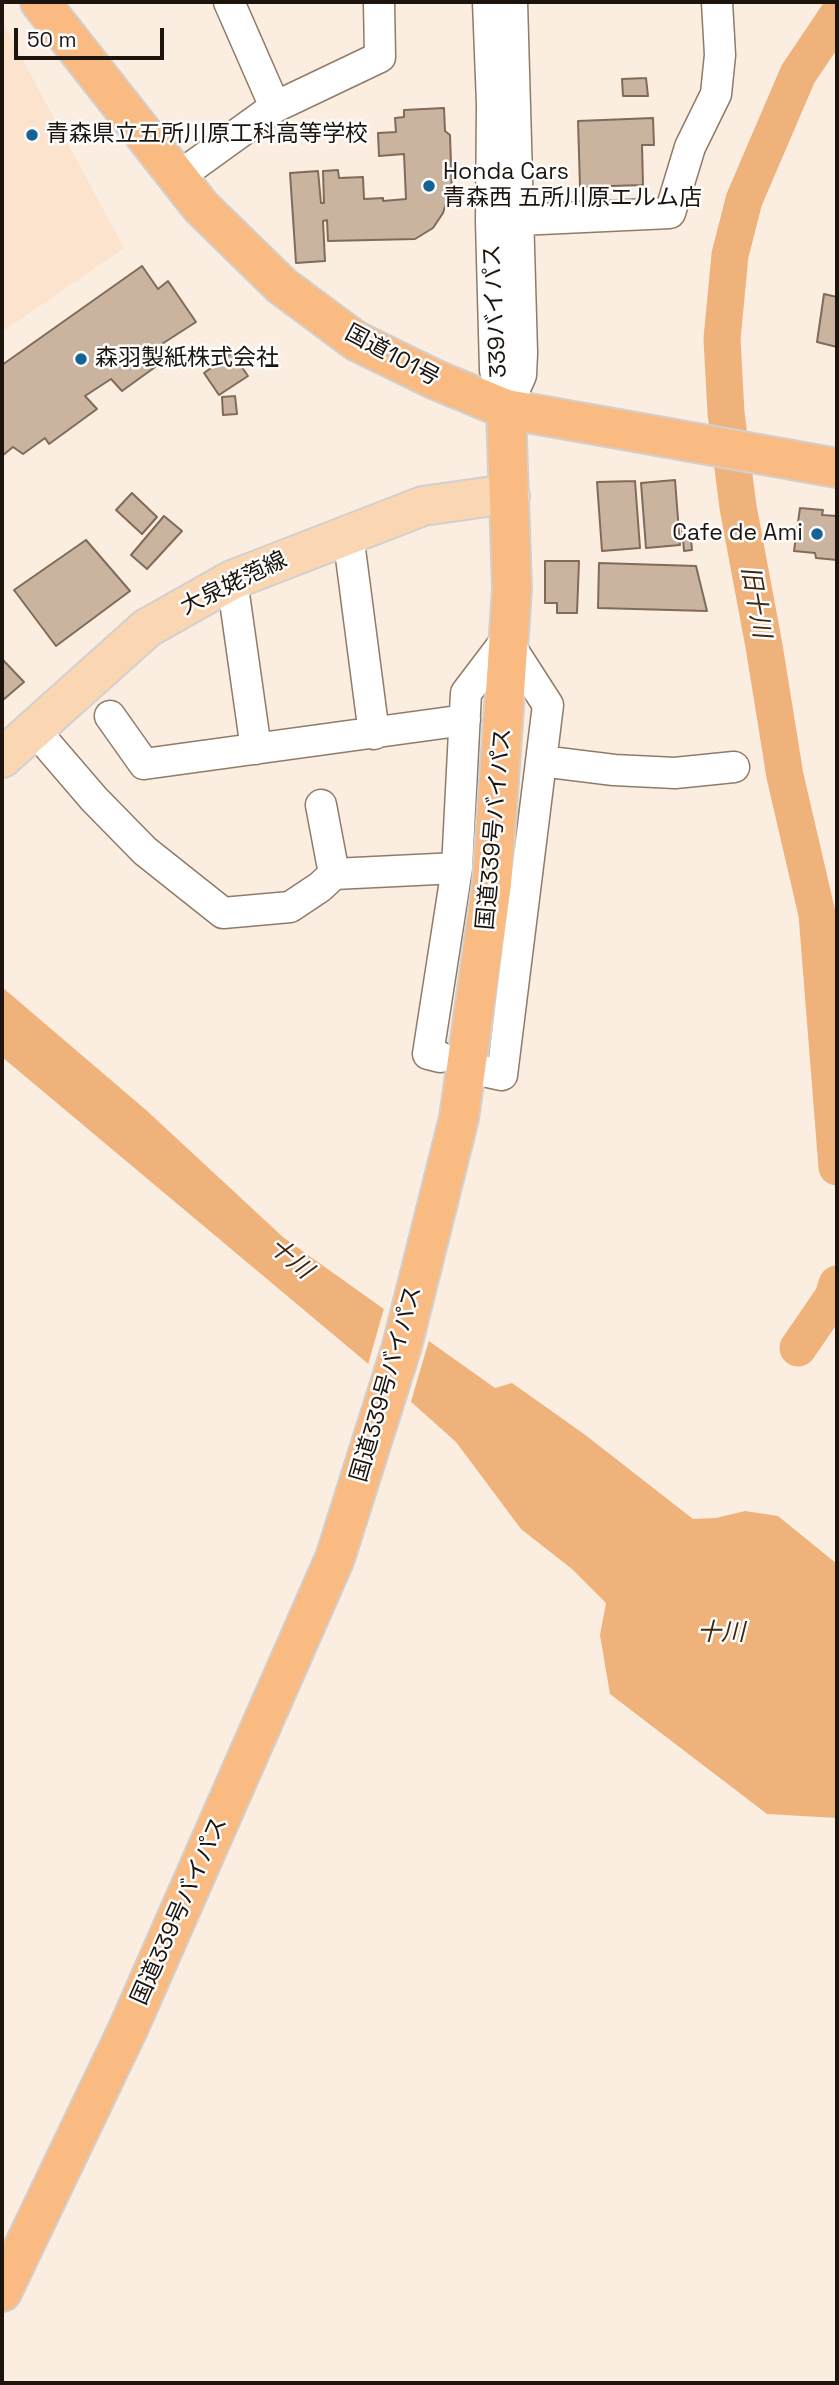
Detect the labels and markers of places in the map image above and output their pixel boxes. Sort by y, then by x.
place label: 青森県立五所川原工科高等学校 [46,121,368,149]
marker: 青森県立五所川原工科高等学校 [24,127,40,143]
place label: Honda Cars 青森西 五所川原エルム店 [443,159,702,213]
marker: Honda Cars 青森西 五所川原エルム店 [421,178,437,194]
place label: 森羽製紙株式会社 [95,345,279,373]
marker: 森羽製紙株式会社 [73,351,89,367]
place label: Cafe de Ami [672,520,803,548]
marker: Cafe de Ami [809,526,825,542]

